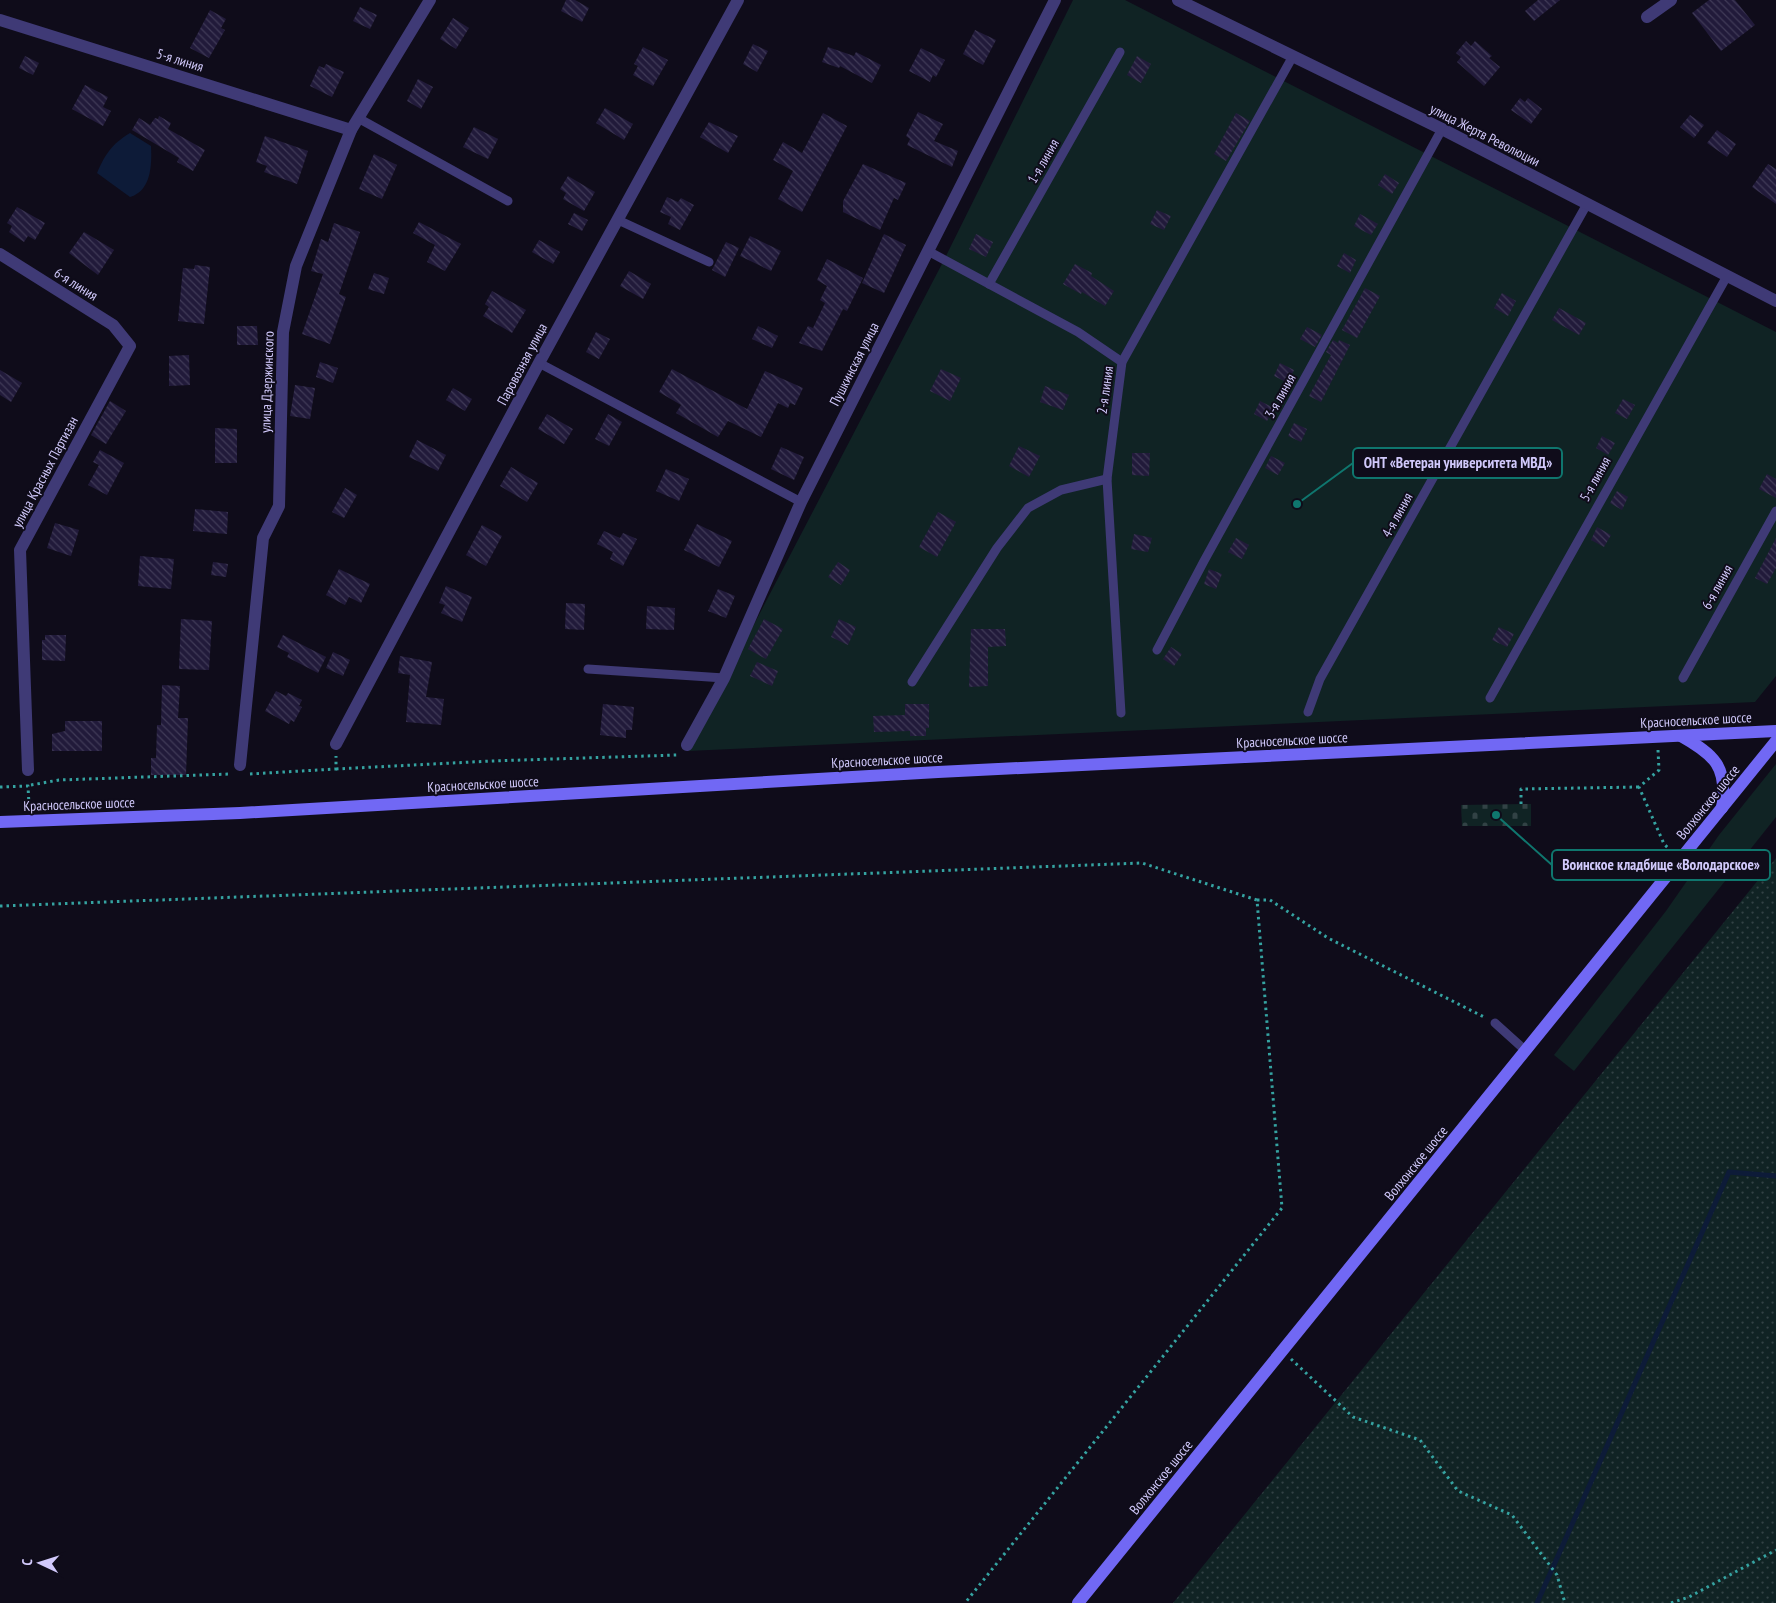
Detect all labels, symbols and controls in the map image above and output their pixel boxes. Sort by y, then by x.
street label: 5-я линия [154,44,206,76]
street label: улица Жертв Революции [1427,100,1543,170]
street label: 1-я линия [1023,136,1063,186]
street label: 6-я линия [51,264,101,304]
street label: Пушкинская улица [825,319,883,409]
street label: Паровозная улица [493,320,551,408]
street label: улица Дзержинского [256,331,278,433]
street label: 2-я линия [1093,365,1117,415]
street label: 3-я линия [1260,371,1300,421]
street label: улица Красных Партизан [8,413,82,531]
callout: ОНТ «Ветеран университета МВД» [1353,448,1562,478]
text: ОНТ «Ветеран университета МВД» [1364,453,1552,472]
street label: 5-я линия [1575,454,1615,504]
street label: 4-я линия [1377,490,1417,540]
street label: 6-я линия [1697,562,1737,612]
street label: Красносельское шоссе [1640,708,1752,732]
street label: Красносельское шоссе [1236,728,1348,752]
street label: Красносельское шоссе [831,748,943,772]
street label: Волхонское шоссе [1672,761,1744,843]
street label: Красносельское шоссе [427,772,539,796]
street label: Красносельское шоссе [23,793,135,815]
callout: Воинское кладбище «Володарское» [1552,850,1770,880]
text: Воинское кладбище «Володарское» [1562,855,1760,874]
street label: Волхонское шоссе [1380,1122,1452,1204]
street label: Волхонское шоссе [1125,1436,1197,1518]
north arrow [15,1538,65,1588]
text: С [18,1558,36,1566]

